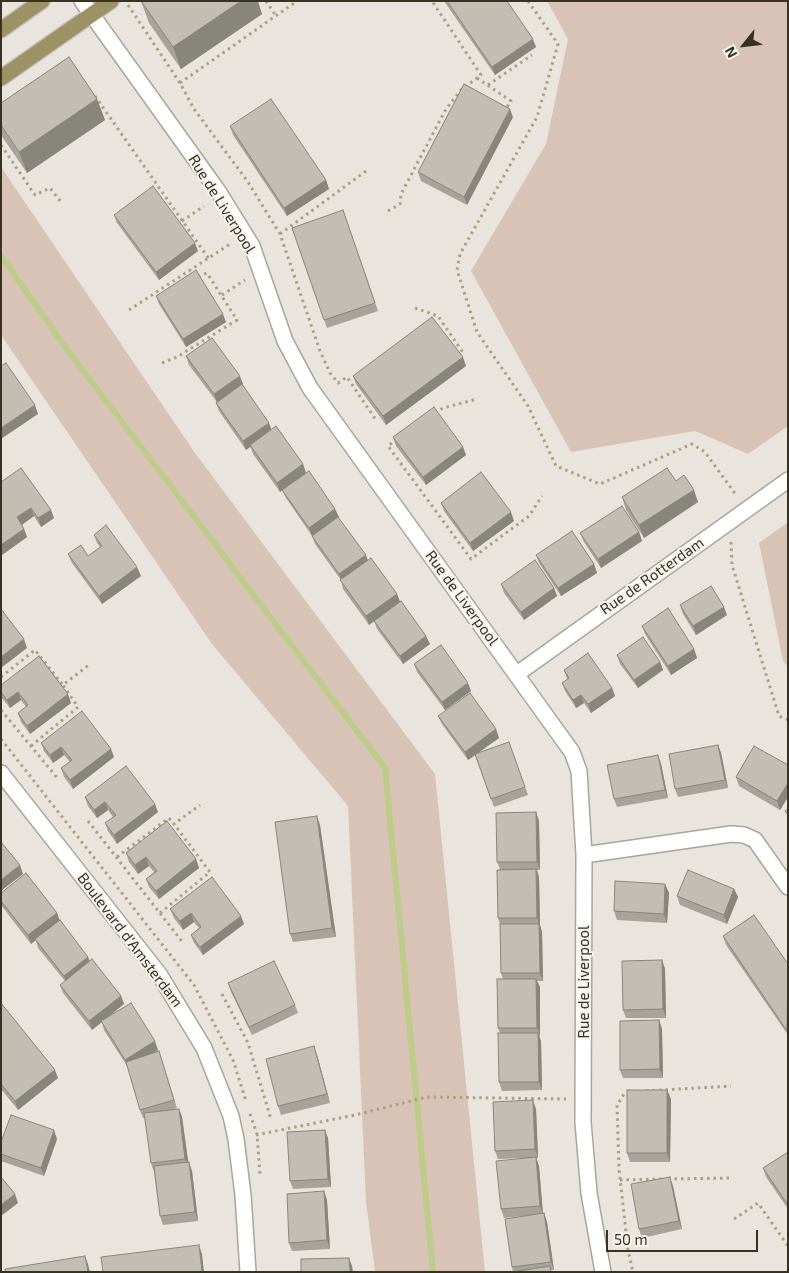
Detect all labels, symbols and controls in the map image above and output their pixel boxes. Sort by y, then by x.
north arrow [719,20,769,70]
text: N [721,44,740,61]
street label: Rue de Liverpool [184,151,260,257]
street label: Rue de Rotterdam [597,534,707,618]
street label: Rue de Liverpool [422,547,502,649]
street label: Boulevard d'Amsterdam [74,869,186,1011]
street label: Rue de Liverpool [575,926,593,1038]
scale bar [609,1220,762,1252]
text: 50 m [614,1230,648,1248]

